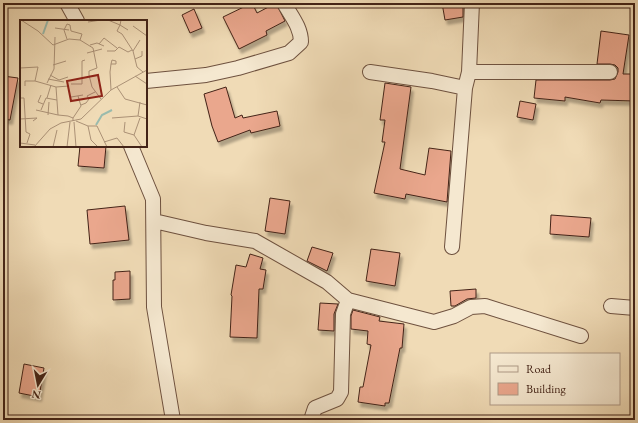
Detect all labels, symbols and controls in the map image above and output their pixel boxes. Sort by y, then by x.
inset map [20,20,147,147]
legend [490,353,620,405]
text: Road [526,361,552,377]
north arrow [18,365,58,405]
text: Building [526,381,567,397]
text: N [31,387,42,403]

